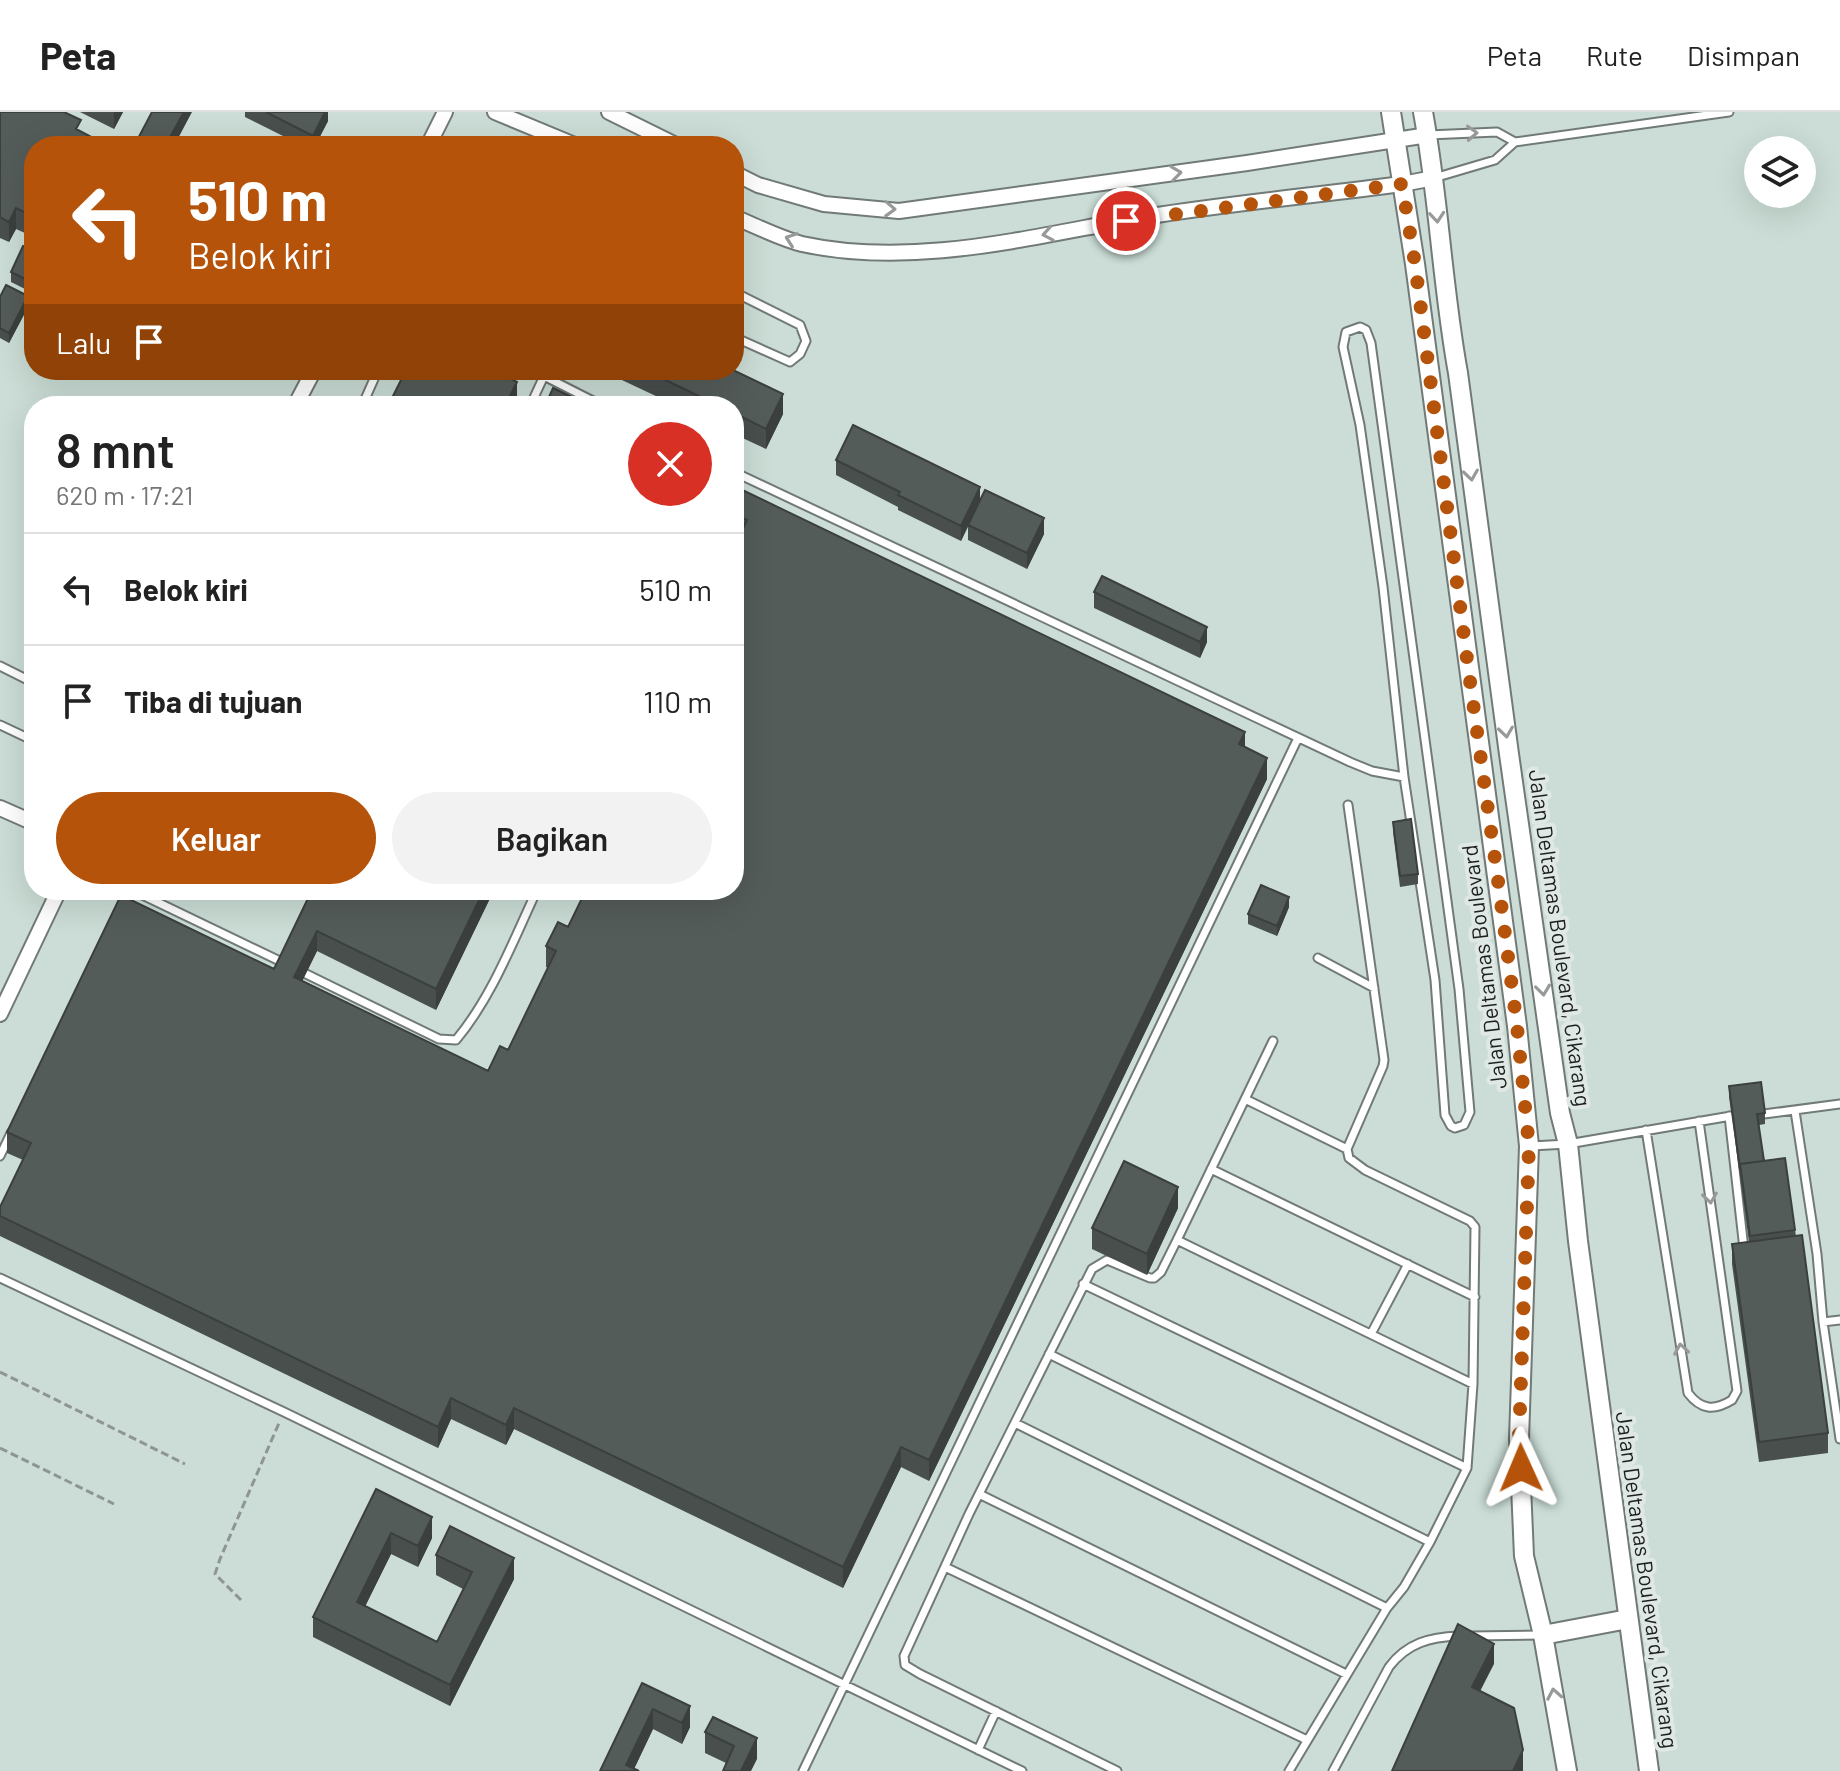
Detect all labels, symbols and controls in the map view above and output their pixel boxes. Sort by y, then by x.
text: Peta [40,32,116,78]
text: Peta [1487,38,1542,72]
text: Rute [1586,38,1643,72]
text: Disimpan [1687,38,1800,72]
one-way arrow [1466,125,1479,142]
map controls [1744,136,1816,208]
button: layers [1744,136,1816,208]
text: 510 m [188,165,327,232]
one-way arrow [1169,165,1183,182]
icon: left [56,168,160,272]
pin [1092,187,1160,255]
icon: arrive [1104,199,1148,243]
one-way arrow [884,201,897,218]
one-way arrow [1429,211,1446,224]
one-way arrow [1041,225,1055,242]
one-way arrow [784,232,798,249]
text: Belok kiri [188,233,332,276]
icon: arrive [127,320,171,364]
text: Lalu [56,324,111,360]
text: 8 mnt [56,420,175,478]
button: close [628,422,712,506]
one-way arrow [1462,468,1479,482]
text: 620 m · 17:21 [56,479,193,510]
icon: left [56,567,100,611]
text: Belok kiri [124,571,248,607]
text: 510 m [639,571,712,607]
icon: arrive [56,679,100,723]
text: Tiba di tujuan [124,683,302,719]
text: 110 m [643,683,712,719]
one-way arrow [1497,725,1514,739]
street label: Jalan Deltamas Boulevard, Cikarang [1524,768,1598,1108]
button: Keluar [56,792,376,884]
button: Bagikan [392,792,712,884]
street label: Jalan Deltamas Boulevard [1455,843,1511,1091]
one-way arrow [1534,983,1551,997]
one-way arrow [1701,1192,1718,1205]
one-way arrow [1674,1343,1691,1356]
street label: Jalan Deltamas Boulevard, Cikarang [1611,1410,1685,1750]
position arrow [1479,1426,1563,1510]
one-way arrow [1546,1687,1563,1701]

